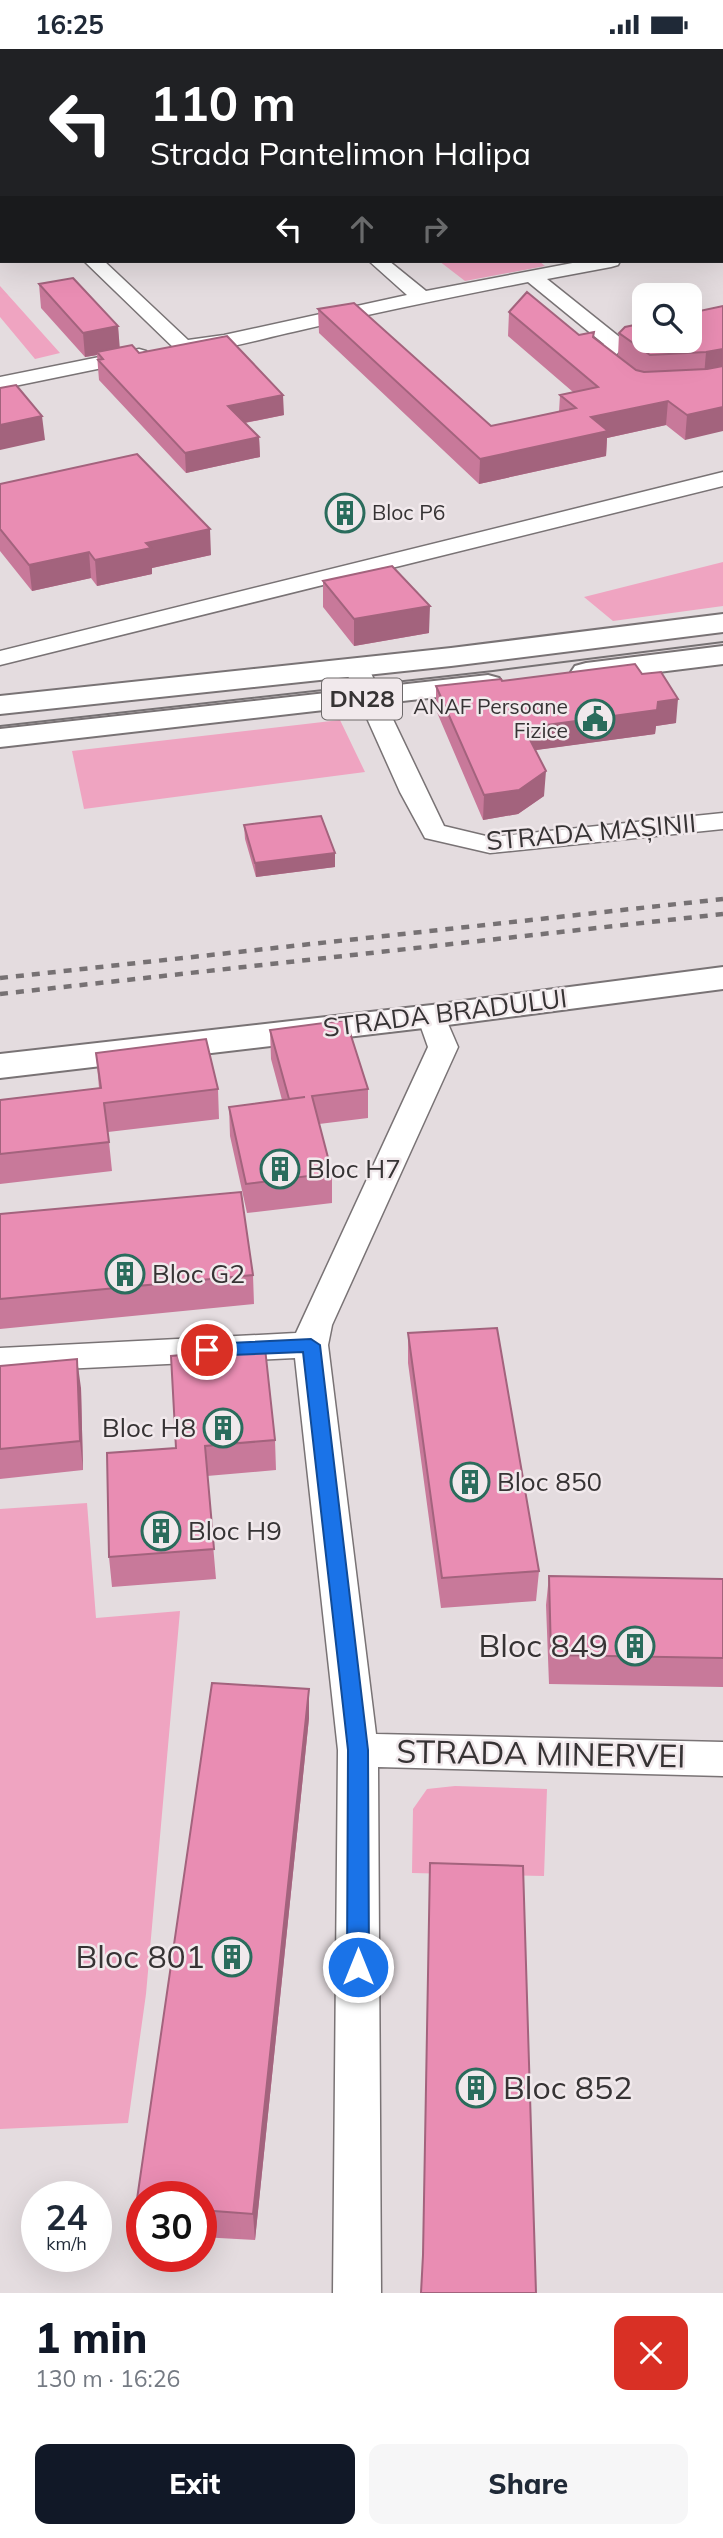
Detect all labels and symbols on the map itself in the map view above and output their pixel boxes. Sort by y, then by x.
building icon: Bloc P6 [324,492,366,534]
place label: Bloc P6 [372,499,445,525]
road number: DN28 [322,679,402,719]
place label: ANAF Persoane Fizice [413,693,568,743]
public building icon: ANAF Persoane Fizice [574,698,616,740]
street label: STRADA MAȘINII [485,806,697,857]
street label: STRADA BRADULUI [321,981,569,1044]
building icon: Bloc H7 [259,1148,301,1190]
place label: Bloc H7 [307,1152,401,1185]
building icon: Bloc G2 [104,1253,146,1295]
place label: Bloc G2 [152,1257,245,1290]
pin [177,1320,237,1380]
building icon: Bloc H8 [202,1407,244,1449]
place label: Bloc H8 [102,1411,196,1444]
building icon: Bloc 850 [449,1461,491,1503]
place label: Bloc 850 [497,1465,602,1498]
building icon: Bloc H9 [140,1510,182,1552]
place label: Bloc H9 [188,1514,282,1547]
place label: Bloc 849 [479,1625,608,1665]
building icon: Bloc 849 [614,1625,656,1667]
street label: STRADA MINERVEI [396,1730,686,1776]
position arrow [321,1930,395,2004]
place label: Bloc 801 [76,1936,205,1976]
building icon: Bloc 801 [211,1936,253,1978]
building icon: Bloc 852 [455,2067,497,2109]
place label: Bloc 852 [503,2067,632,2107]
speed limit sign: 30 [126,2181,217,2272]

